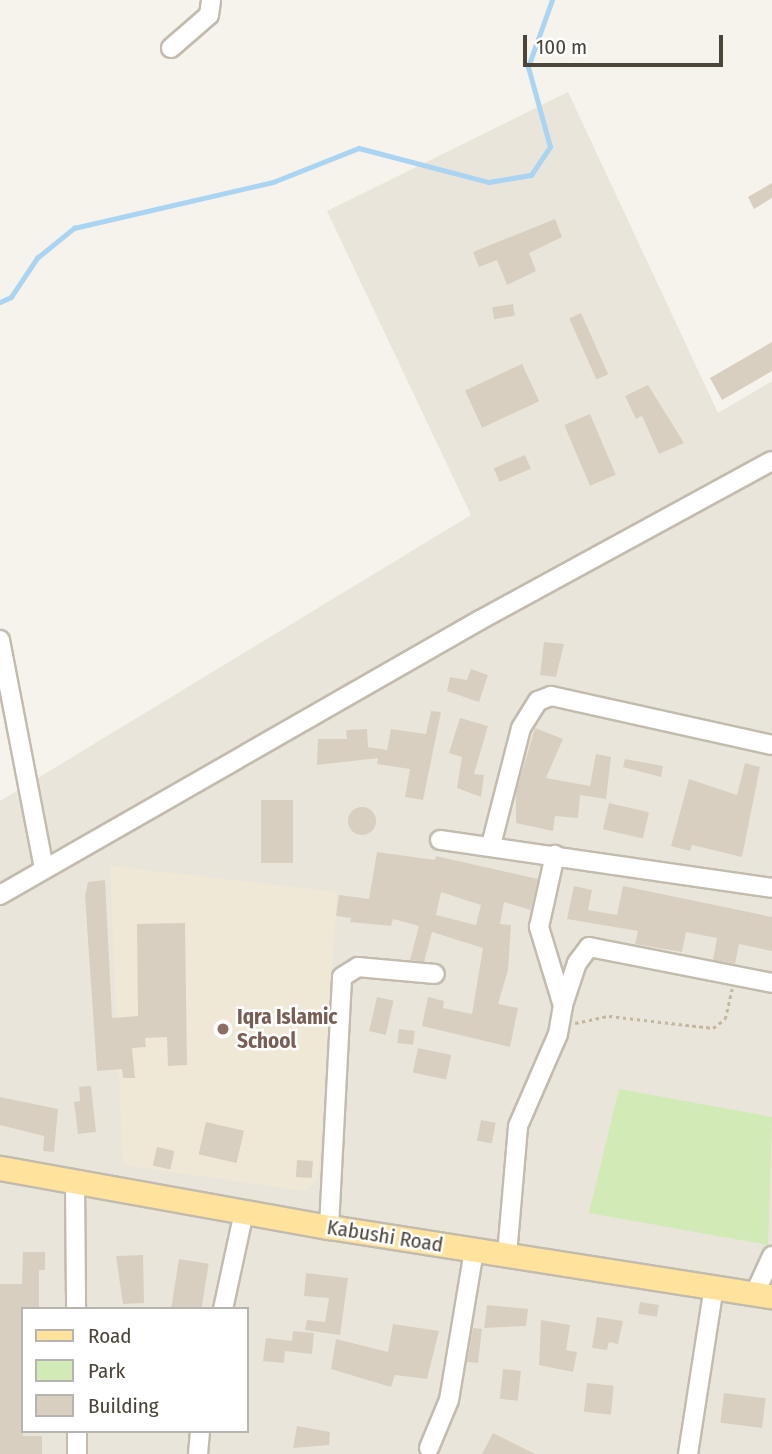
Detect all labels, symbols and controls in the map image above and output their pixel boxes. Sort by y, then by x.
scale bar [527,21,726,65]
text: 100 m [536,34,587,60]
place label: Iqra Islamic School [237,1004,338,1054]
marker: Iqra Islamic School [215,1021,231,1037]
street label: Kabushi Road [325,1214,445,1258]
legend [21,1307,248,1433]
text: Road [88,1323,132,1349]
text: Park [88,1358,125,1384]
text: Building [88,1393,159,1419]

